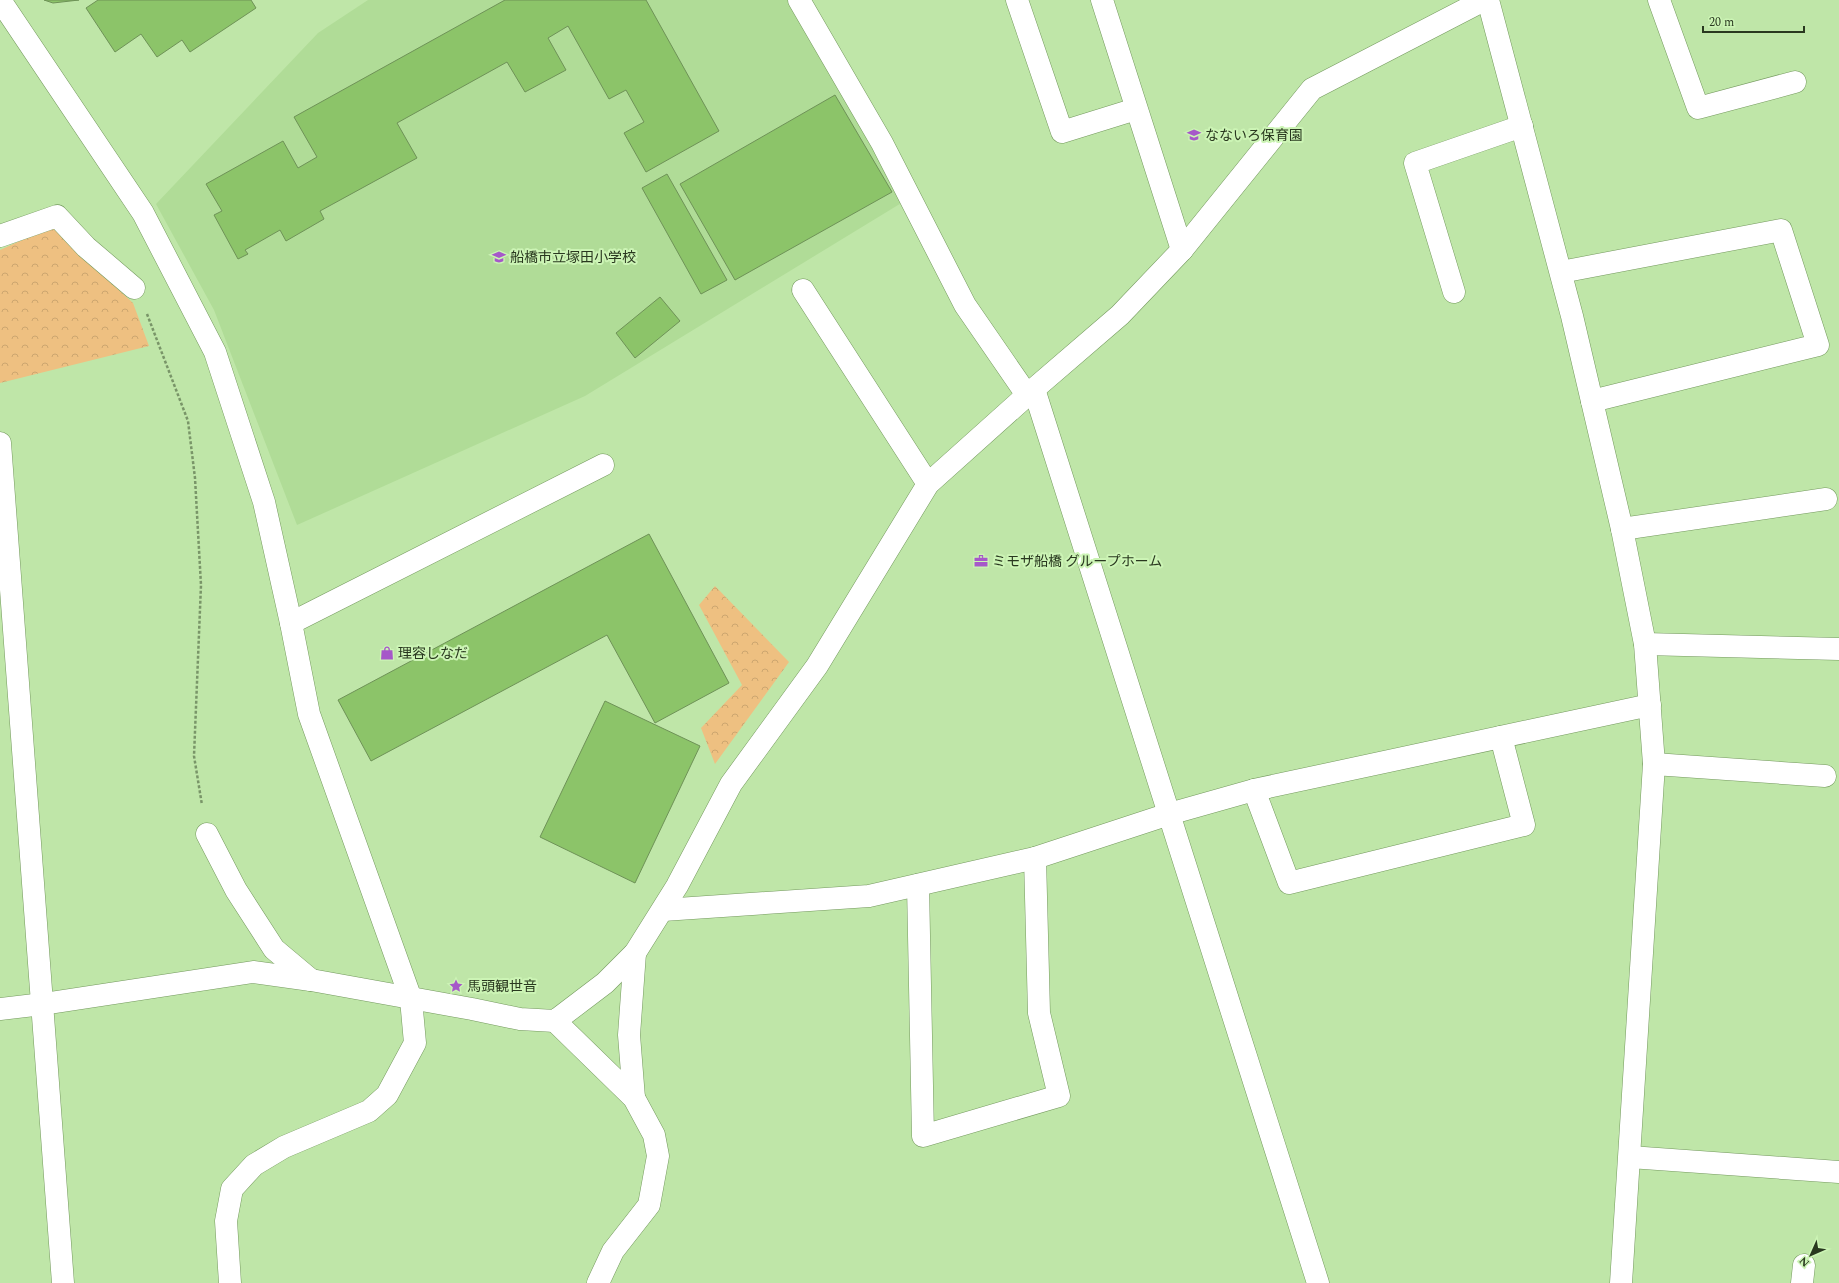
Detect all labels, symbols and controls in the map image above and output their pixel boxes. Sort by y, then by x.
scale bar [1703,8,1804,34]
text: 20 m [1709,13,1734,32]
place label: なないろ保育園 [1205,125,1303,146]
school or university icon: なないろ保育園 [1186,127,1202,143]
place label: 船橋市立塚田小学校 [510,247,636,268]
school or university icon: 船橋市立塚田小学校 [491,249,507,265]
place label: ミモザ船橋 グループホーム [992,551,1162,572]
office icon: ミモザ船橋 グループホーム [973,553,989,569]
place label: 理容しなだ [398,643,468,664]
shop icon: 理容しなだ [379,645,395,661]
place label: 馬頭観世音 [467,976,537,997]
place icon: 馬頭観世音 [448,978,464,994]
north arrow [1791,1235,1831,1275]
text: N [1795,1253,1813,1271]

